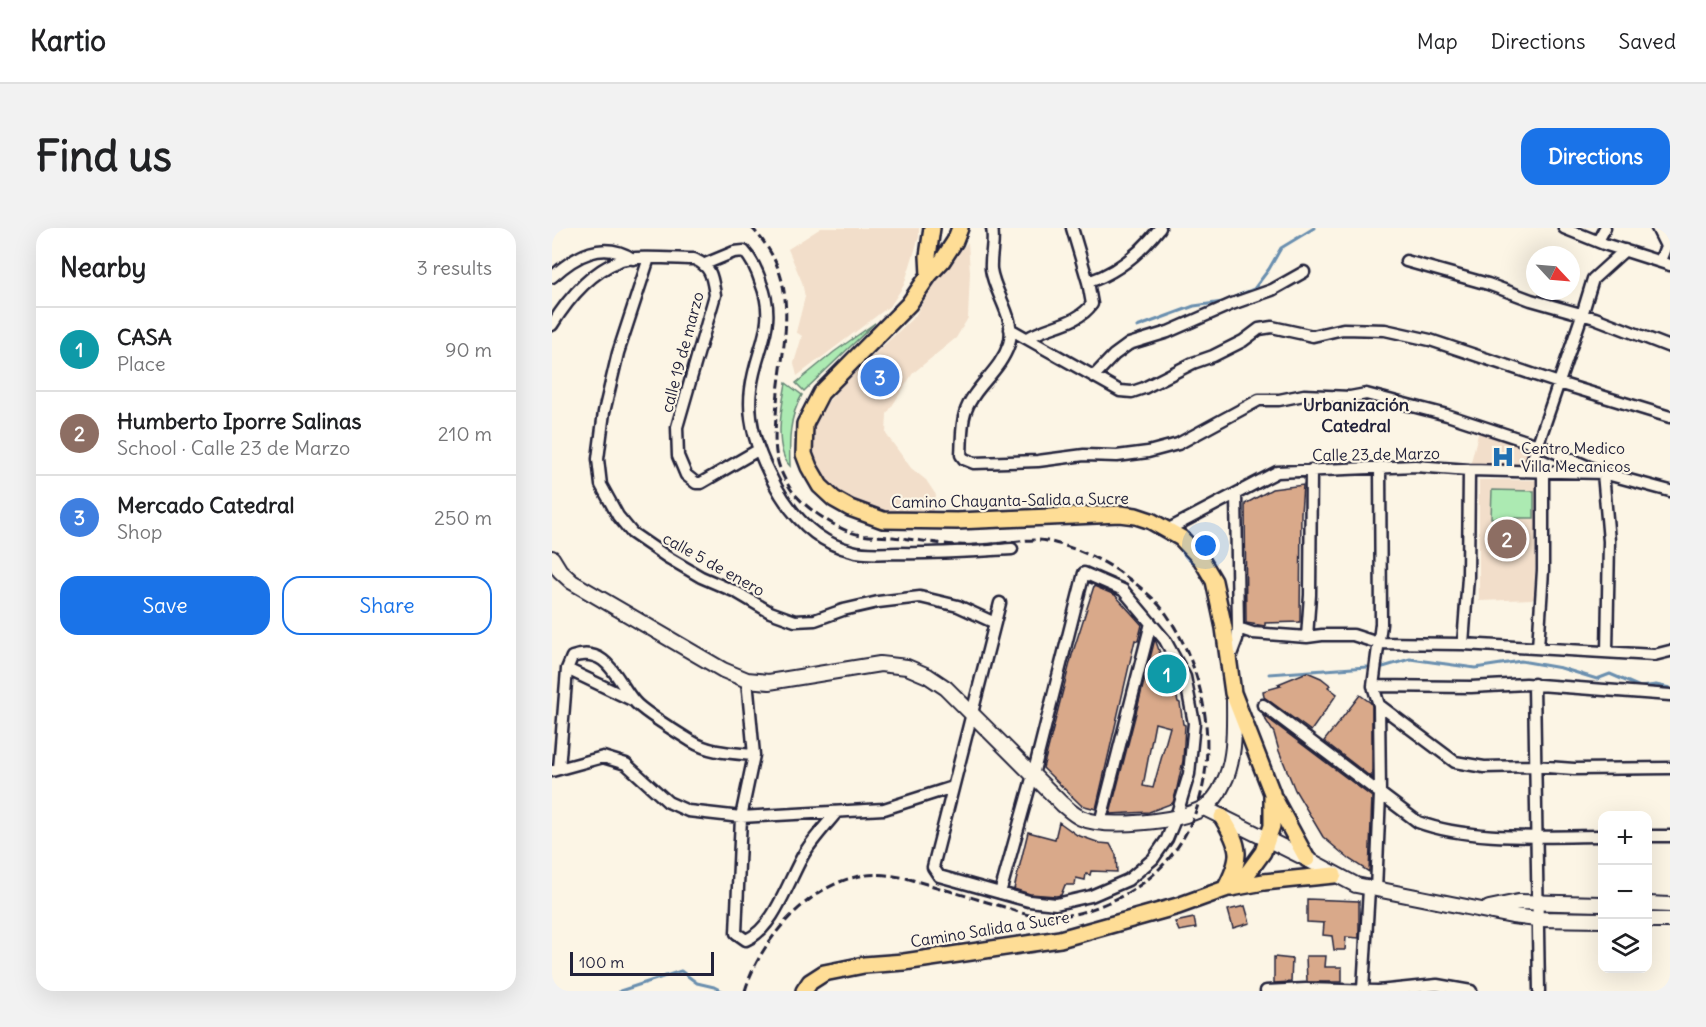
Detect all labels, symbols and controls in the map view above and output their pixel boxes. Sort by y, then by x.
text: Kartio [30,23,106,59]
text: Map [1417,28,1458,55]
text: Directions [1491,28,1585,55]
text: Saved [1618,28,1676,55]
button: Directions [1521,128,1670,185]
text: Find us [36,130,172,182]
north arrow [1526,246,1580,300]
text: Nearby [60,251,146,284]
text: 3 results [416,255,492,280]
street label: calle 19 de marzo [656,289,708,415]
text: CASA [117,323,172,351]
text: 1 [76,337,83,362]
text: 90 m [445,337,492,362]
text: Place [117,351,165,376]
pin: 3 [860,354,900,400]
district label: Urbanización Catedral [1303,393,1410,437]
text: Humberto Iporre Salinas [117,407,362,435]
text: 2 [74,421,85,446]
text: 210 m [438,421,492,446]
text: School · Calle 23 de Marzo [117,435,350,460]
place label: Centro Medico Villa Mecanicos [1521,438,1630,476]
street label: Calle 23 de Marzo [1312,443,1440,465]
hospital icon: Centro Medico Villa Mecanicos [1490,444,1516,470]
street label: Camino Chayanta-Salida a Sucre [891,488,1129,512]
text: Mercado Catedral [117,491,294,519]
text: 3 [74,505,85,530]
text: 250 m [434,505,492,530]
pin: 2 [1488,516,1526,562]
text: Shop [117,519,162,544]
street label: calle 5 de enero [660,528,768,600]
your location [1191,531,1220,560]
button: Save [60,576,270,635]
button: Share [282,576,492,635]
pin: 1 [1148,652,1186,696]
map controls [1598,811,1652,973]
button: + [1598,811,1652,865]
button: − [1598,865,1652,919]
street label: Camino Salida a Sucre [909,907,1071,951]
button: layers [1598,919,1652,973]
scale bar [570,949,714,976]
text: 100 m [579,952,624,972]

